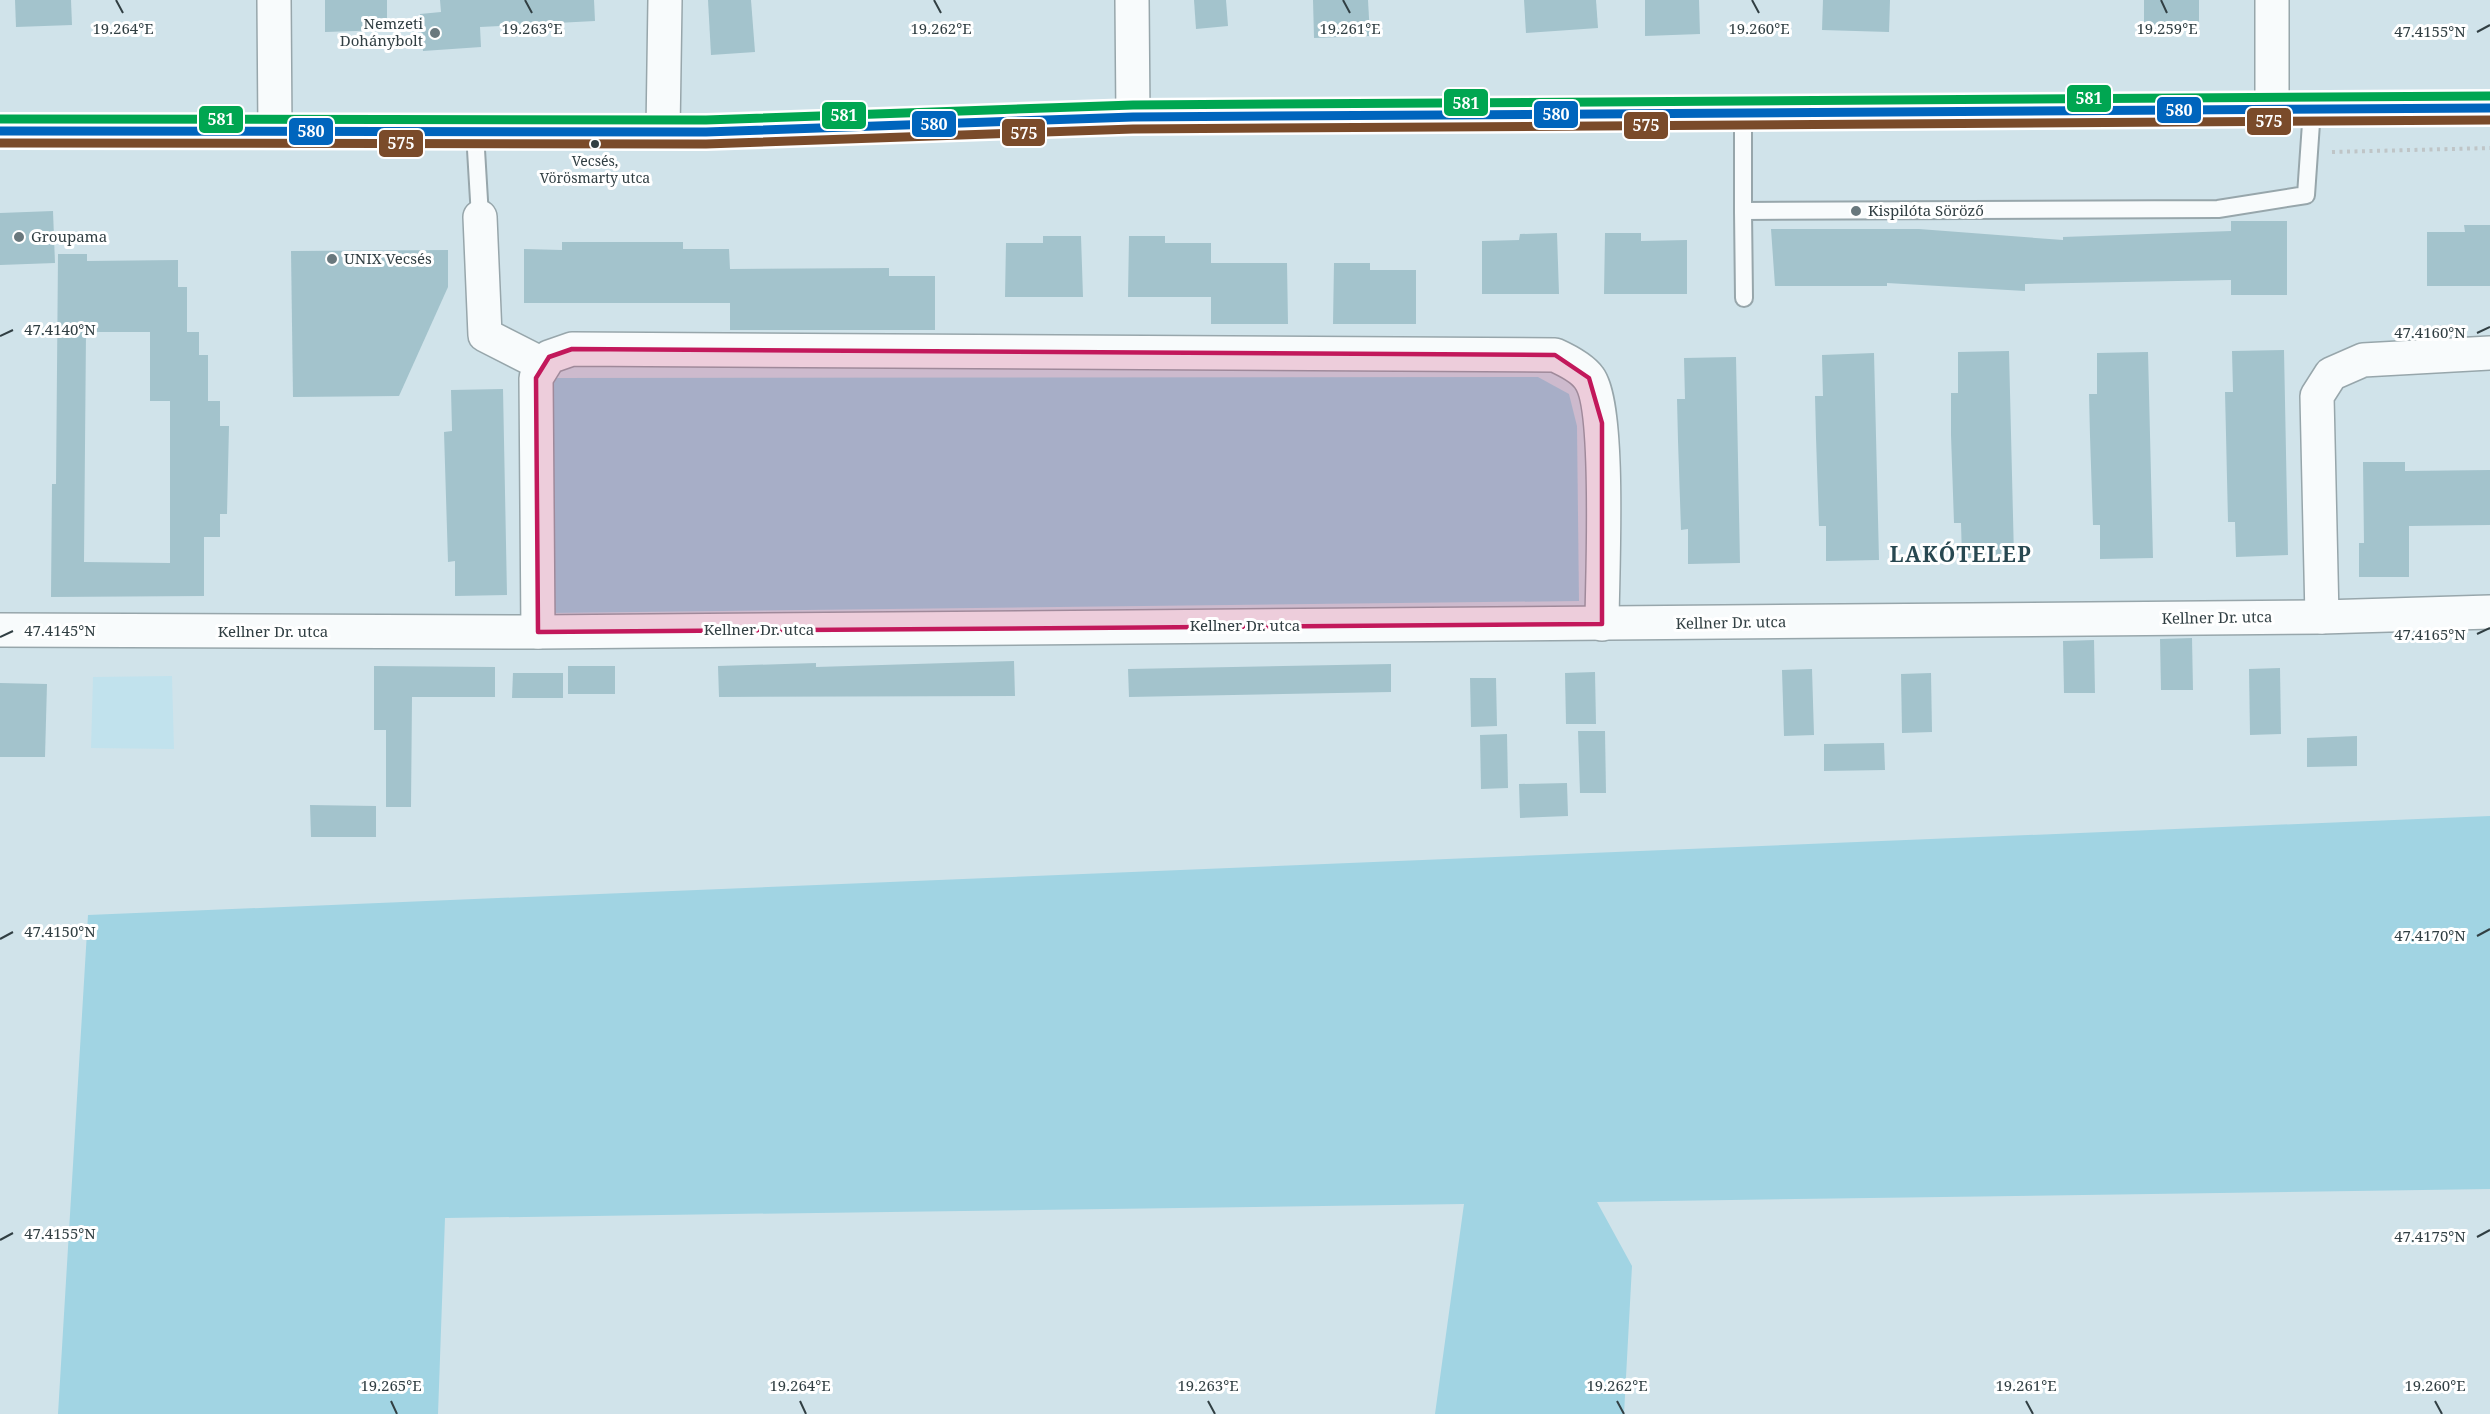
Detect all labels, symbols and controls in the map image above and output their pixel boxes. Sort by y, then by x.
place label: Nemzeti Dohánybolt [340,13,423,50]
text: 19.264°E [92,18,154,38]
text: 19.263°E [501,18,563,38]
text: 19.262°E [910,18,972,38]
text: 19.261°E [1319,18,1381,38]
text: 19.260°E [1728,18,1790,38]
text: 19.259°E [2136,18,2198,38]
text: 47.4155°N [2394,21,2466,41]
marker: Nemzeti Dohánybolt [428,26,442,40]
line badge: 581 [2066,84,2112,113]
text: 581 [2075,87,2103,109]
line badge: 581 [1443,88,1489,117]
text: 581 [1452,92,1480,114]
line badge: 580 [2156,96,2202,124]
text: 580 [2165,99,2193,121]
line badge: 580 [1533,100,1579,129]
line badge: 581 [821,101,867,130]
text: 580 [1542,103,1570,125]
text: 581 [830,104,858,126]
line badge: 581 [198,105,244,134]
line badge: 575 [2246,107,2292,136]
text: 581 [207,108,235,130]
line badge: 580 [911,110,957,138]
text: 575 [2255,110,2283,132]
line badge: 575 [1623,111,1669,140]
text: 580 [920,113,948,135]
text: 575 [1632,114,1660,136]
line badge: 580 [288,117,334,146]
line badge: 575 [1001,118,1046,147]
text: 580 [297,120,325,142]
text: 575 [1010,122,1038,144]
line badge: 575 [378,129,424,158]
text: 575 [387,132,415,154]
marker: Vecsés, Vörösmarty utca [589,138,601,150]
place label: Vecsés, Vörösmarty utca [540,151,650,187]
place label: Kispilóta Söröző [1868,200,1984,220]
marker: Kispilóta Söröző [1849,204,1863,218]
place label: Groupama [31,226,107,246]
marker: Groupama [12,230,26,244]
place label: UNIX Vecsés [344,248,432,268]
marker: UNIX Vecsés [325,252,339,266]
text: 47.4140°N [24,319,96,339]
text: 47.4160°N [2394,322,2466,342]
district label: LAKÓTELEP [1890,540,2032,568]
street label: Kellner Dr. utca [2162,606,2272,628]
street label: Kellner Dr. utca [1676,611,1786,633]
street label: Kellner Dr. utca [1190,615,1300,635]
street label: Kellner Dr. utca [704,619,814,639]
text: 47.4145°N [24,620,96,640]
street label: Kellner Dr. utca [218,621,328,641]
text: 47.4165°N [2394,624,2466,644]
text: 47.4150°N [24,921,96,941]
text: 47.4170°N [2394,925,2466,945]
text: 47.4155°N [24,1223,96,1243]
text: 47.4175°N [2394,1226,2466,1246]
text: 19.265°E [360,1375,422,1395]
text: 19.264°E [769,1375,831,1395]
text: 19.263°E [1177,1375,1239,1395]
text: 19.262°E [1586,1375,1648,1395]
text: 19.261°E [1995,1375,2057,1395]
text: 19.260°E [2404,1375,2466,1395]

